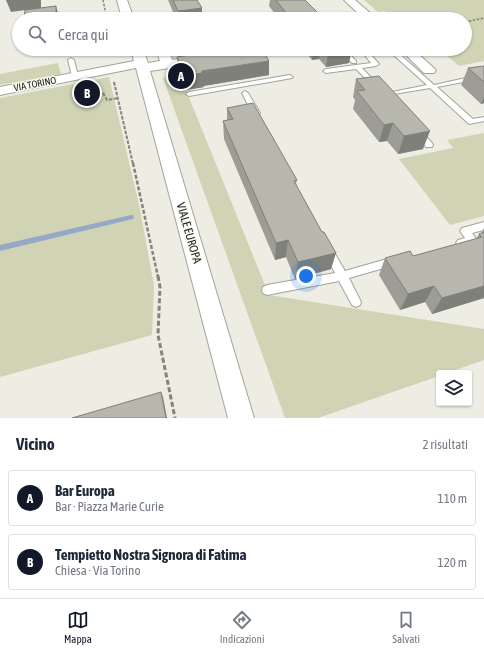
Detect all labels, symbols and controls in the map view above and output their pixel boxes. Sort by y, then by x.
search box [12,12,472,56]
icon: search [26,23,48,45]
text: Cerca qui [58,26,108,43]
pin: A [168,61,194,91]
street label: VIA TORINO [13,74,57,94]
pin: B [74,78,100,108]
street label: VIALE EUROPA [174,201,204,265]
your location [296,266,316,286]
map controls [436,370,472,406]
button: layers [436,370,472,406]
text: Vicino [16,434,55,454]
text: 2 risultati [422,437,468,452]
text: Bar Europa [55,482,115,499]
text: A [27,491,33,506]
text: 110 m [438,491,467,506]
text: Bar · Piazza Marie Curie [55,499,164,514]
text: Tempietto Nostra Signora di Fatima [55,546,247,563]
text: B [27,555,33,570]
text: 120 m [438,555,467,570]
text: Chiesa · Via Torino [55,563,141,578]
tab: Mappa [64,609,92,645]
tab: Indicazioni [220,609,264,645]
tab: Salvati [392,609,420,645]

